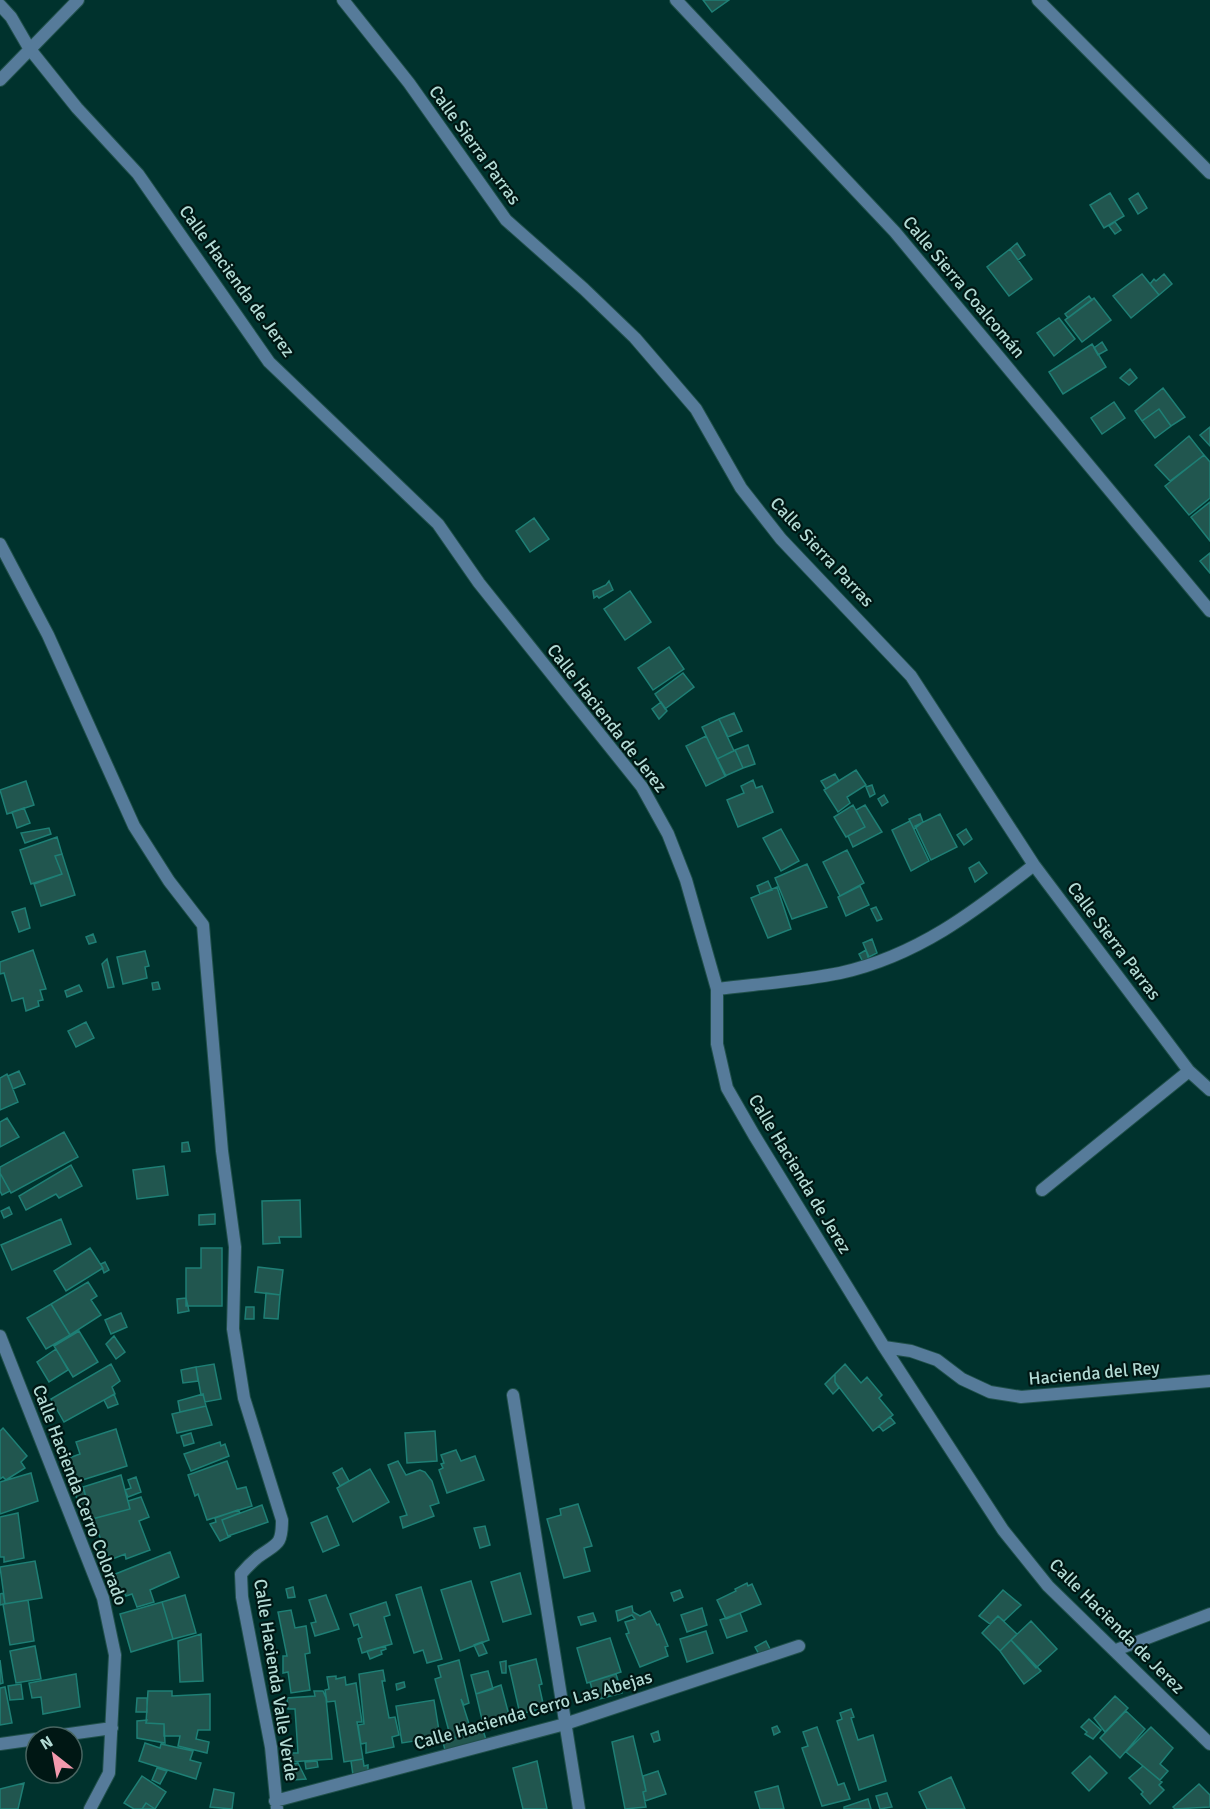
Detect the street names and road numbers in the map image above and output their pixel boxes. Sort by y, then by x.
street label: Calle Sierra Parras [424,81,526,209]
street label: Calle Hacienda de Jerez [175,201,299,361]
street label: Calle Sierra Coalcomán [898,212,1030,362]
street label: Calle Sierra Parras [765,492,879,612]
street label: Calle Hacienda de Jerez [542,639,672,797]
street label: Calle Sierra Parras [1062,878,1166,1004]
street label: Calle Hacienda de Jerez [744,1090,856,1258]
street label: Hacienda del Rey [1027,1356,1161,1390]
street label: Calle Hacienda Cerro Colorado [28,1382,132,1608]
street label: Calle Hacienda de Jerez [1045,1554,1189,1698]
street label: Calle Hacienda Valle Verde [249,1577,303,1783]
street label: Calle Hacienda Cerro Las Abejas [411,1665,655,1755]

